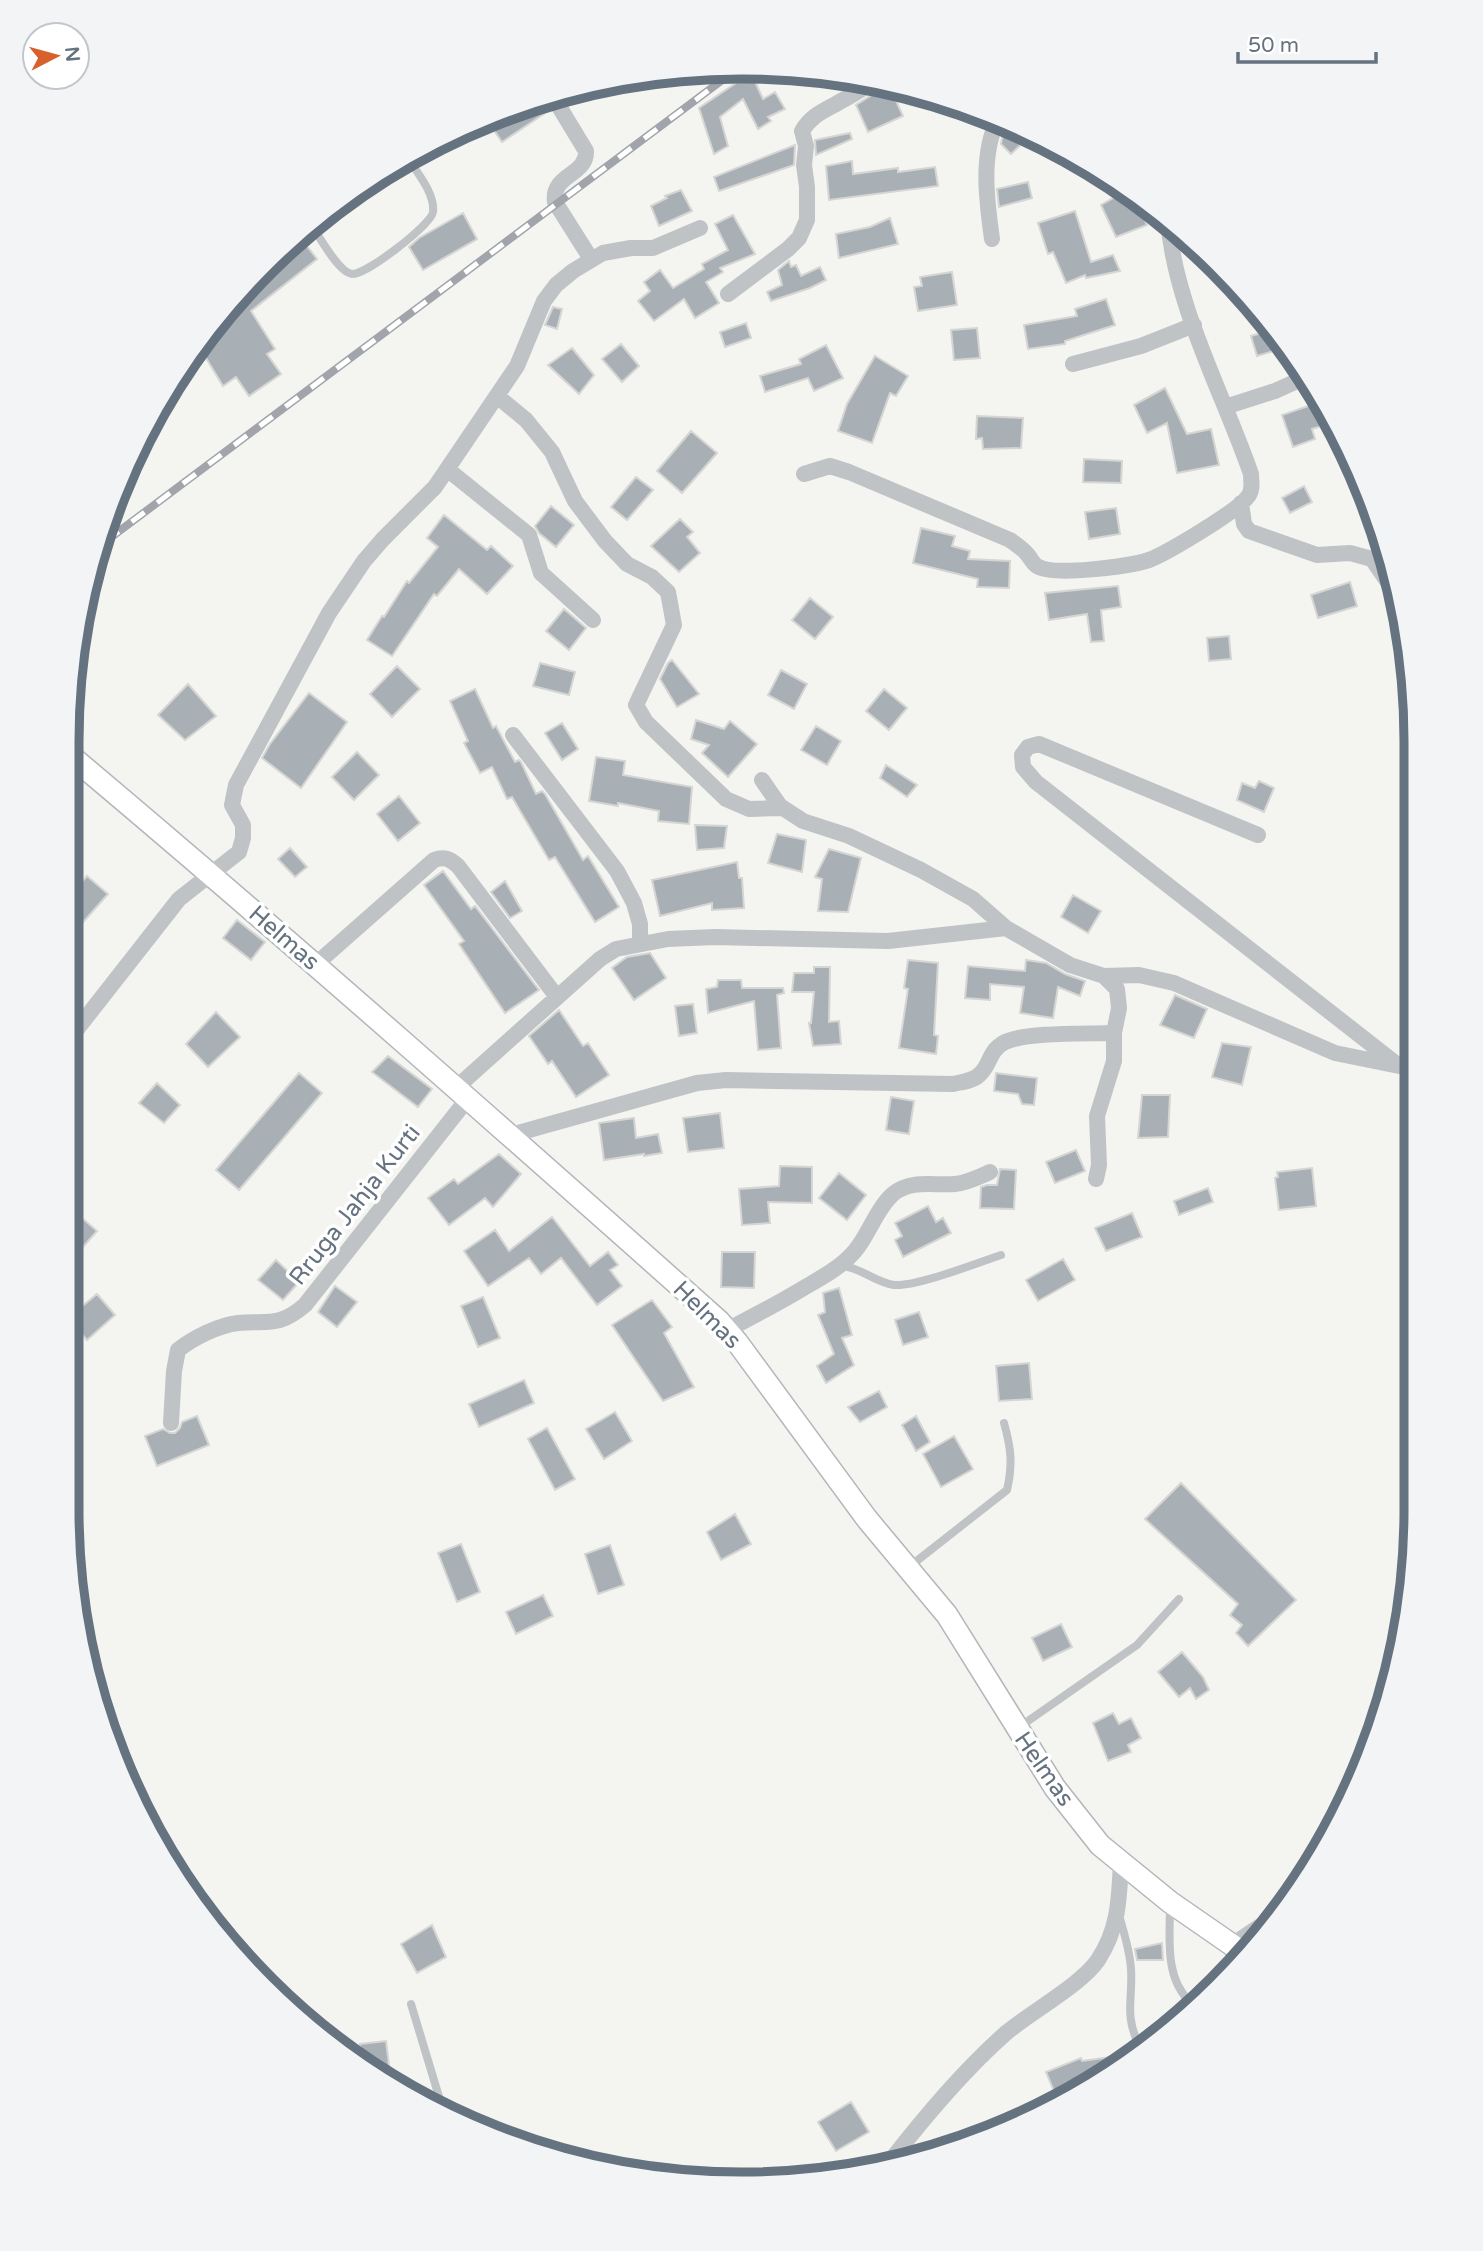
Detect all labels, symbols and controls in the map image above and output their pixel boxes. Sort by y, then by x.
north arrow [21,21,91,91]
scale bar [1238,21,1376,65]
text: 50 m [1248,33,1299,58]
text: N [60,46,84,63]
street label: Helmas [243,899,325,977]
street label: Rruga Jahja Kurti [283,1119,427,1291]
street label: Helmas [667,1275,747,1355]
street label: Helmas [1008,1726,1080,1812]

